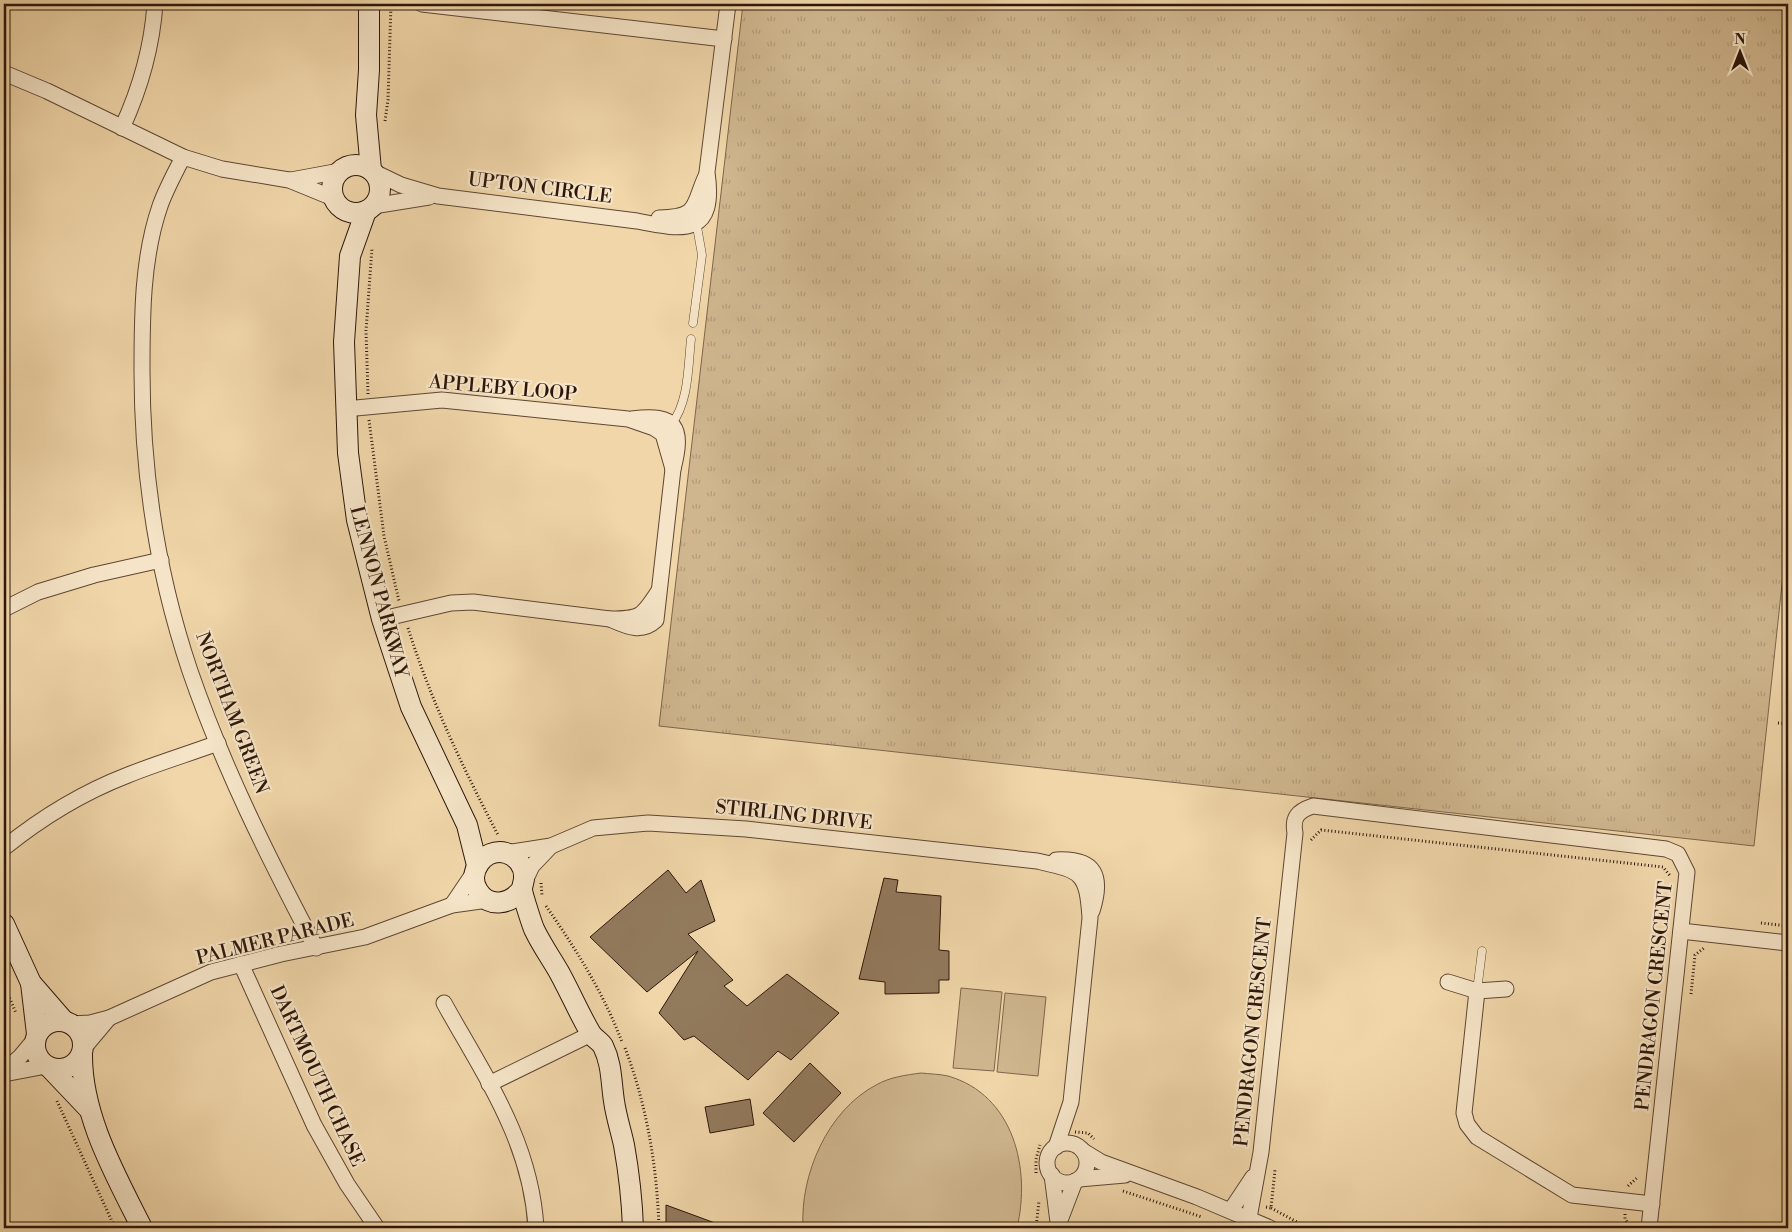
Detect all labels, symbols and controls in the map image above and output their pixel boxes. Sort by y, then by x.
north arrow [1714,28,1764,78]
text: N [1734,31,1746,49]
street label: UPTON CIRCLE [466,167,614,209]
street label: APPLEBY LOOP [427,369,578,406]
street label: LENNON PARKWAY [344,503,414,682]
street label: NORTHAM GREEN [190,629,274,797]
street label: STIRLING DRIVE [714,795,874,835]
street label: PENDRAGON CRESCENT [1630,880,1678,1112]
street label: PALMER PARADE [194,908,356,970]
street label: PENDRAGON CRESCENT [1229,916,1277,1148]
street label: DARTMOUTH CHASE [264,982,370,1170]

